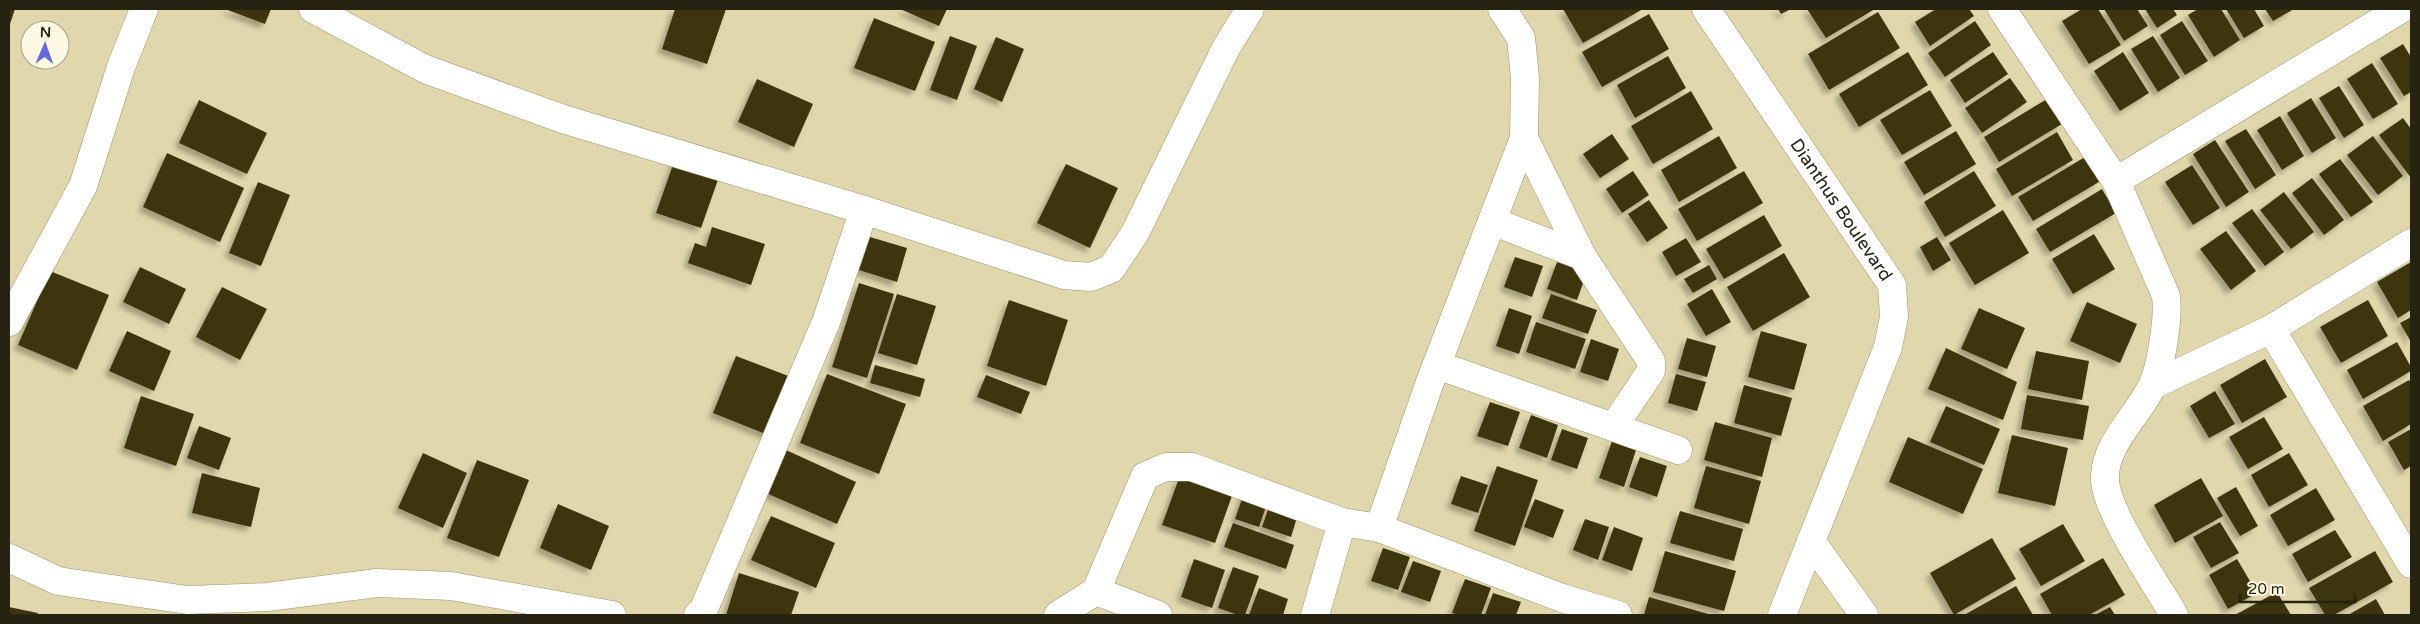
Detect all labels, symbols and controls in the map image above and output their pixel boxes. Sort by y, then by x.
north arrow [20,20,70,70]
text: N [40,24,51,41]
street label: Dianthus Boulevard [1785,134,1897,285]
scale bar [2240,572,2355,604]
text: 20 m [2248,580,2285,598]

